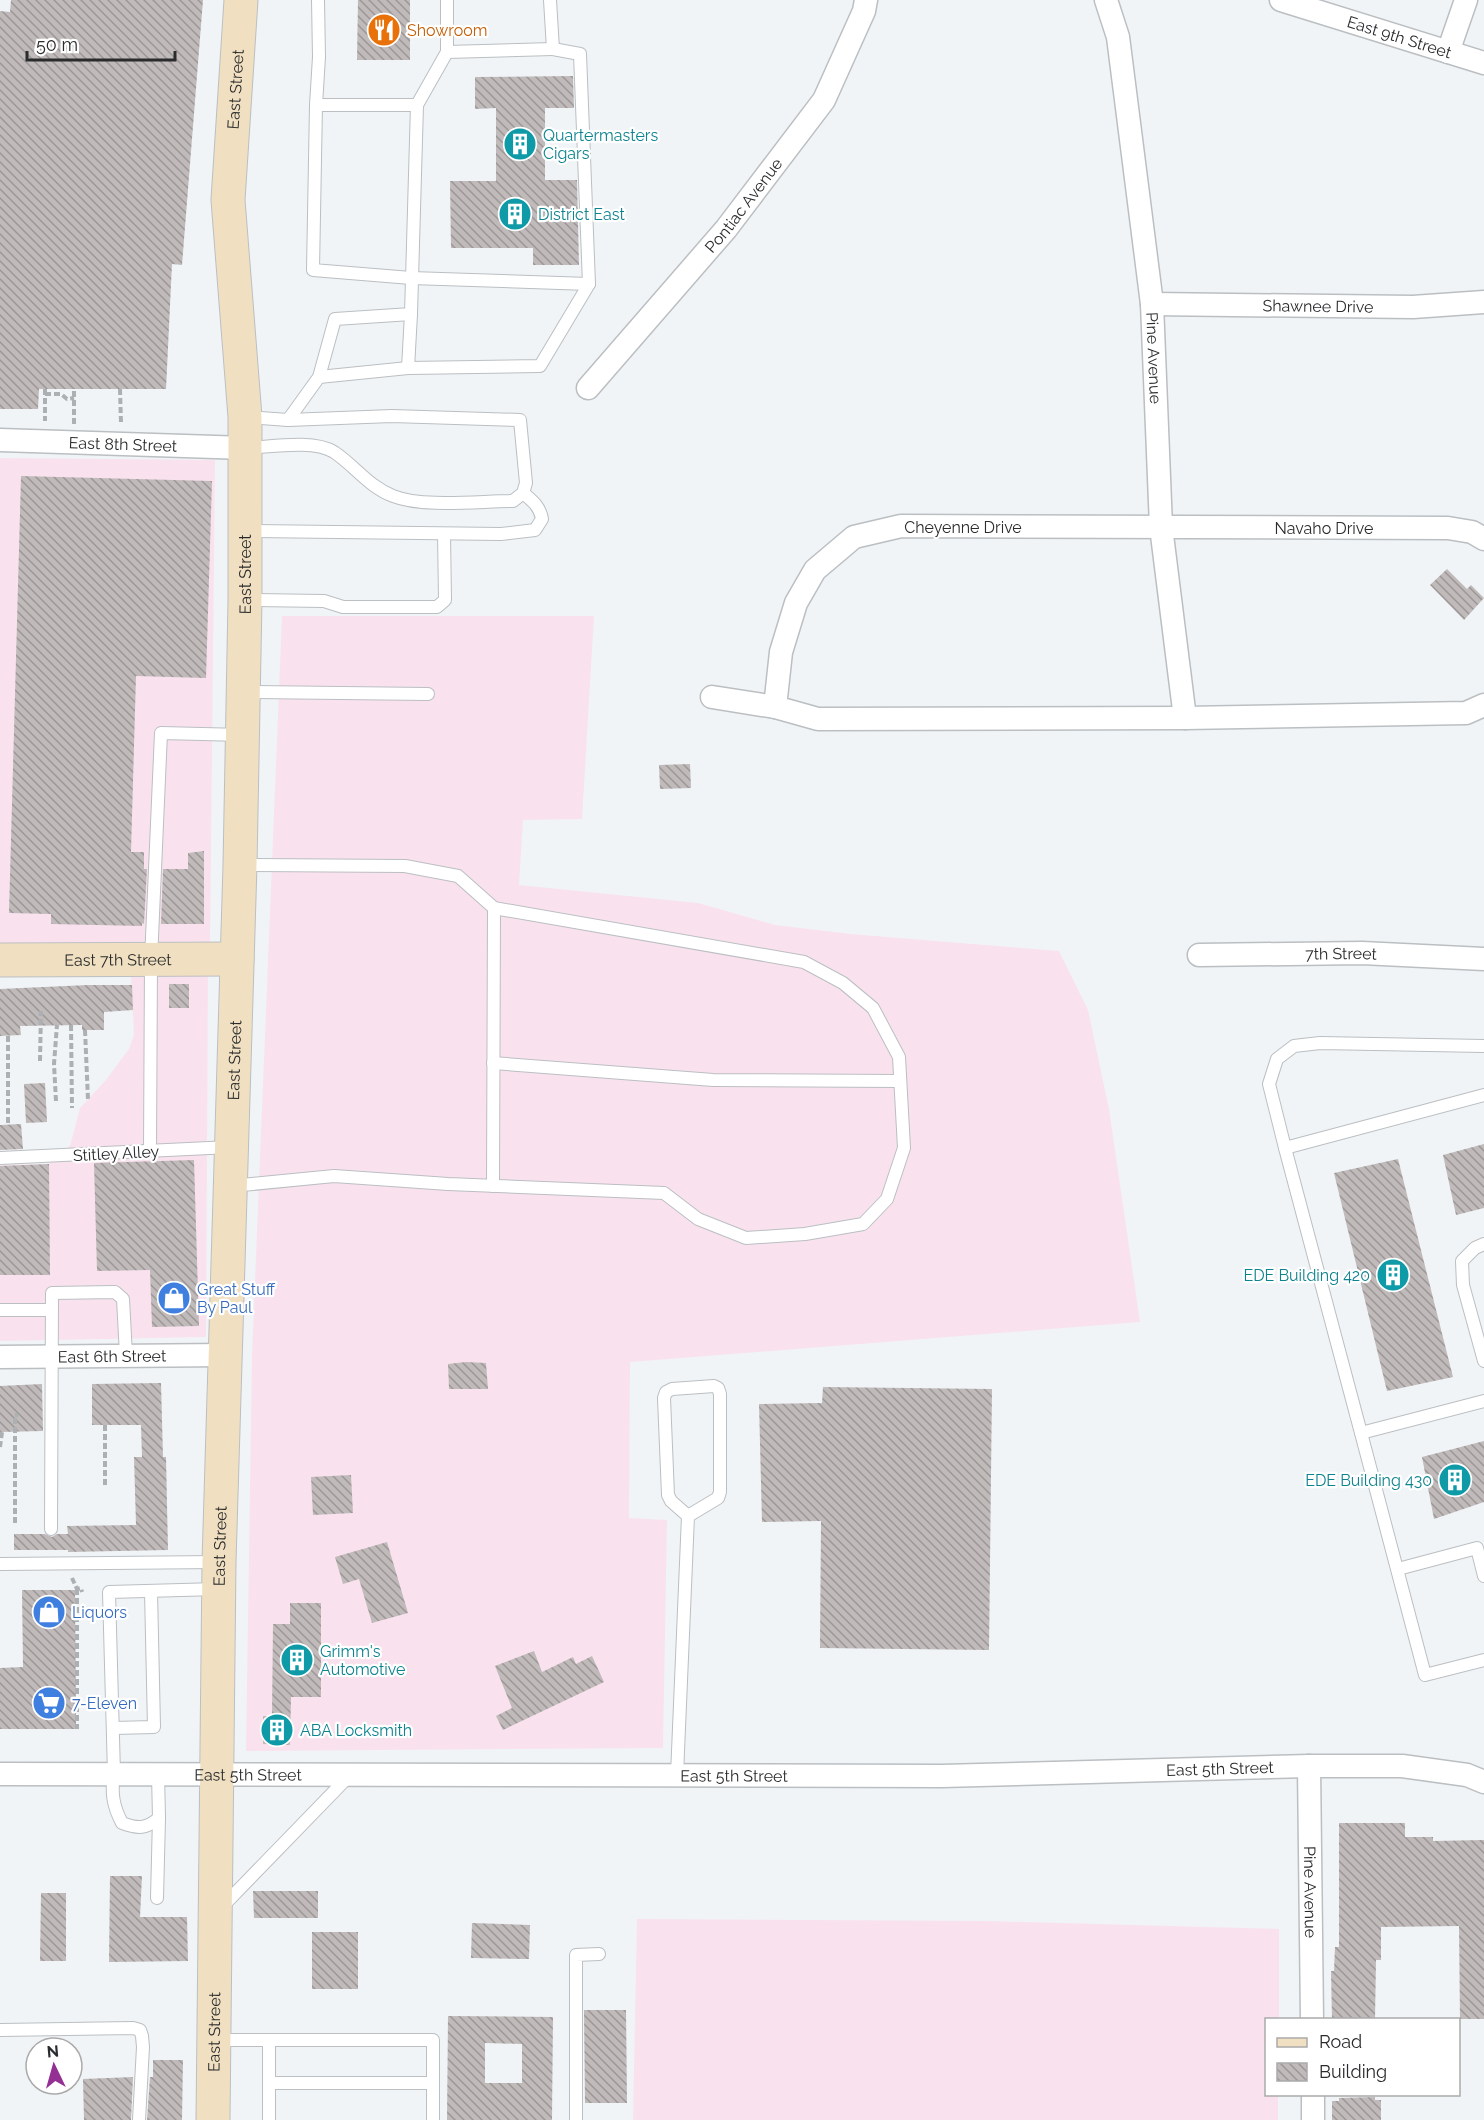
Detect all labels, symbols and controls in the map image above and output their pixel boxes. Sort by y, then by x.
restaurant icon: Showroom [366,12,402,48]
street label: East 9th Street [1345,12,1454,63]
place label: Showroom [407,21,487,40]
scale bar [27,24,176,62]
text: 50 m [36,34,78,55]
street label: East Street [224,48,248,130]
building icon: Quartermasters Cigars [502,126,538,162]
place label: Quartermasters Cigars [543,126,658,163]
street label: Pontiac Avenue [701,154,787,257]
building icon: District East [497,196,533,232]
place label: District East [538,205,625,224]
street label: Shawnee Drive [1262,296,1374,317]
street label: Pine Avenue [1142,312,1165,404]
street label: East 8th Street [68,433,178,456]
street label: Cheyenne Drive [904,518,1022,537]
street label: Navaho Drive [1275,519,1373,538]
street label: East Street [236,534,255,615]
street label: 7th Street [1305,944,1378,964]
street label: East 7th Street [64,950,172,970]
street label: East Street [224,1019,245,1101]
street label: Stitley Alley [72,1142,160,1165]
building icon: EDE Building 420 [1375,1257,1411,1293]
place label: EDE Building 420 [1243,1266,1370,1285]
shop icon: Great Stuff By Paul [156,1280,192,1316]
place label: Great Stuff By Paul [197,1280,276,1317]
street label: East 6th Street [58,1347,167,1366]
building icon: EDE Building 430 [1437,1462,1473,1498]
place label: EDE Building 430 [1305,1471,1432,1490]
street label: East Street [210,1505,231,1586]
shop icon: Liquors [31,1594,67,1630]
place label: Liquors [72,1603,127,1622]
building icon: Grimm's Automotive [279,1642,315,1678]
place label: Grimm's Automotive [320,1642,405,1679]
supermarket icon: 7-Eleven [31,1685,67,1721]
place label: 7-Eleven [72,1694,137,1713]
building icon: ABA Locksmith [259,1712,295,1748]
place label: ABA Locksmith [300,1721,412,1740]
street label: East 5th Street [1166,1758,1275,1780]
street label: East 5th Street [194,1765,302,1785]
street label: East 5th Street [680,1766,788,1786]
street label: Pine Avenue [1300,1846,1320,1938]
street label: East Street [205,1991,224,2072]
legend [1265,2018,1460,2096]
text: Road [1319,2031,1362,2052]
north arrow [24,2036,84,2096]
text: N [46,2042,60,2062]
text: Building [1319,2061,1387,2082]

